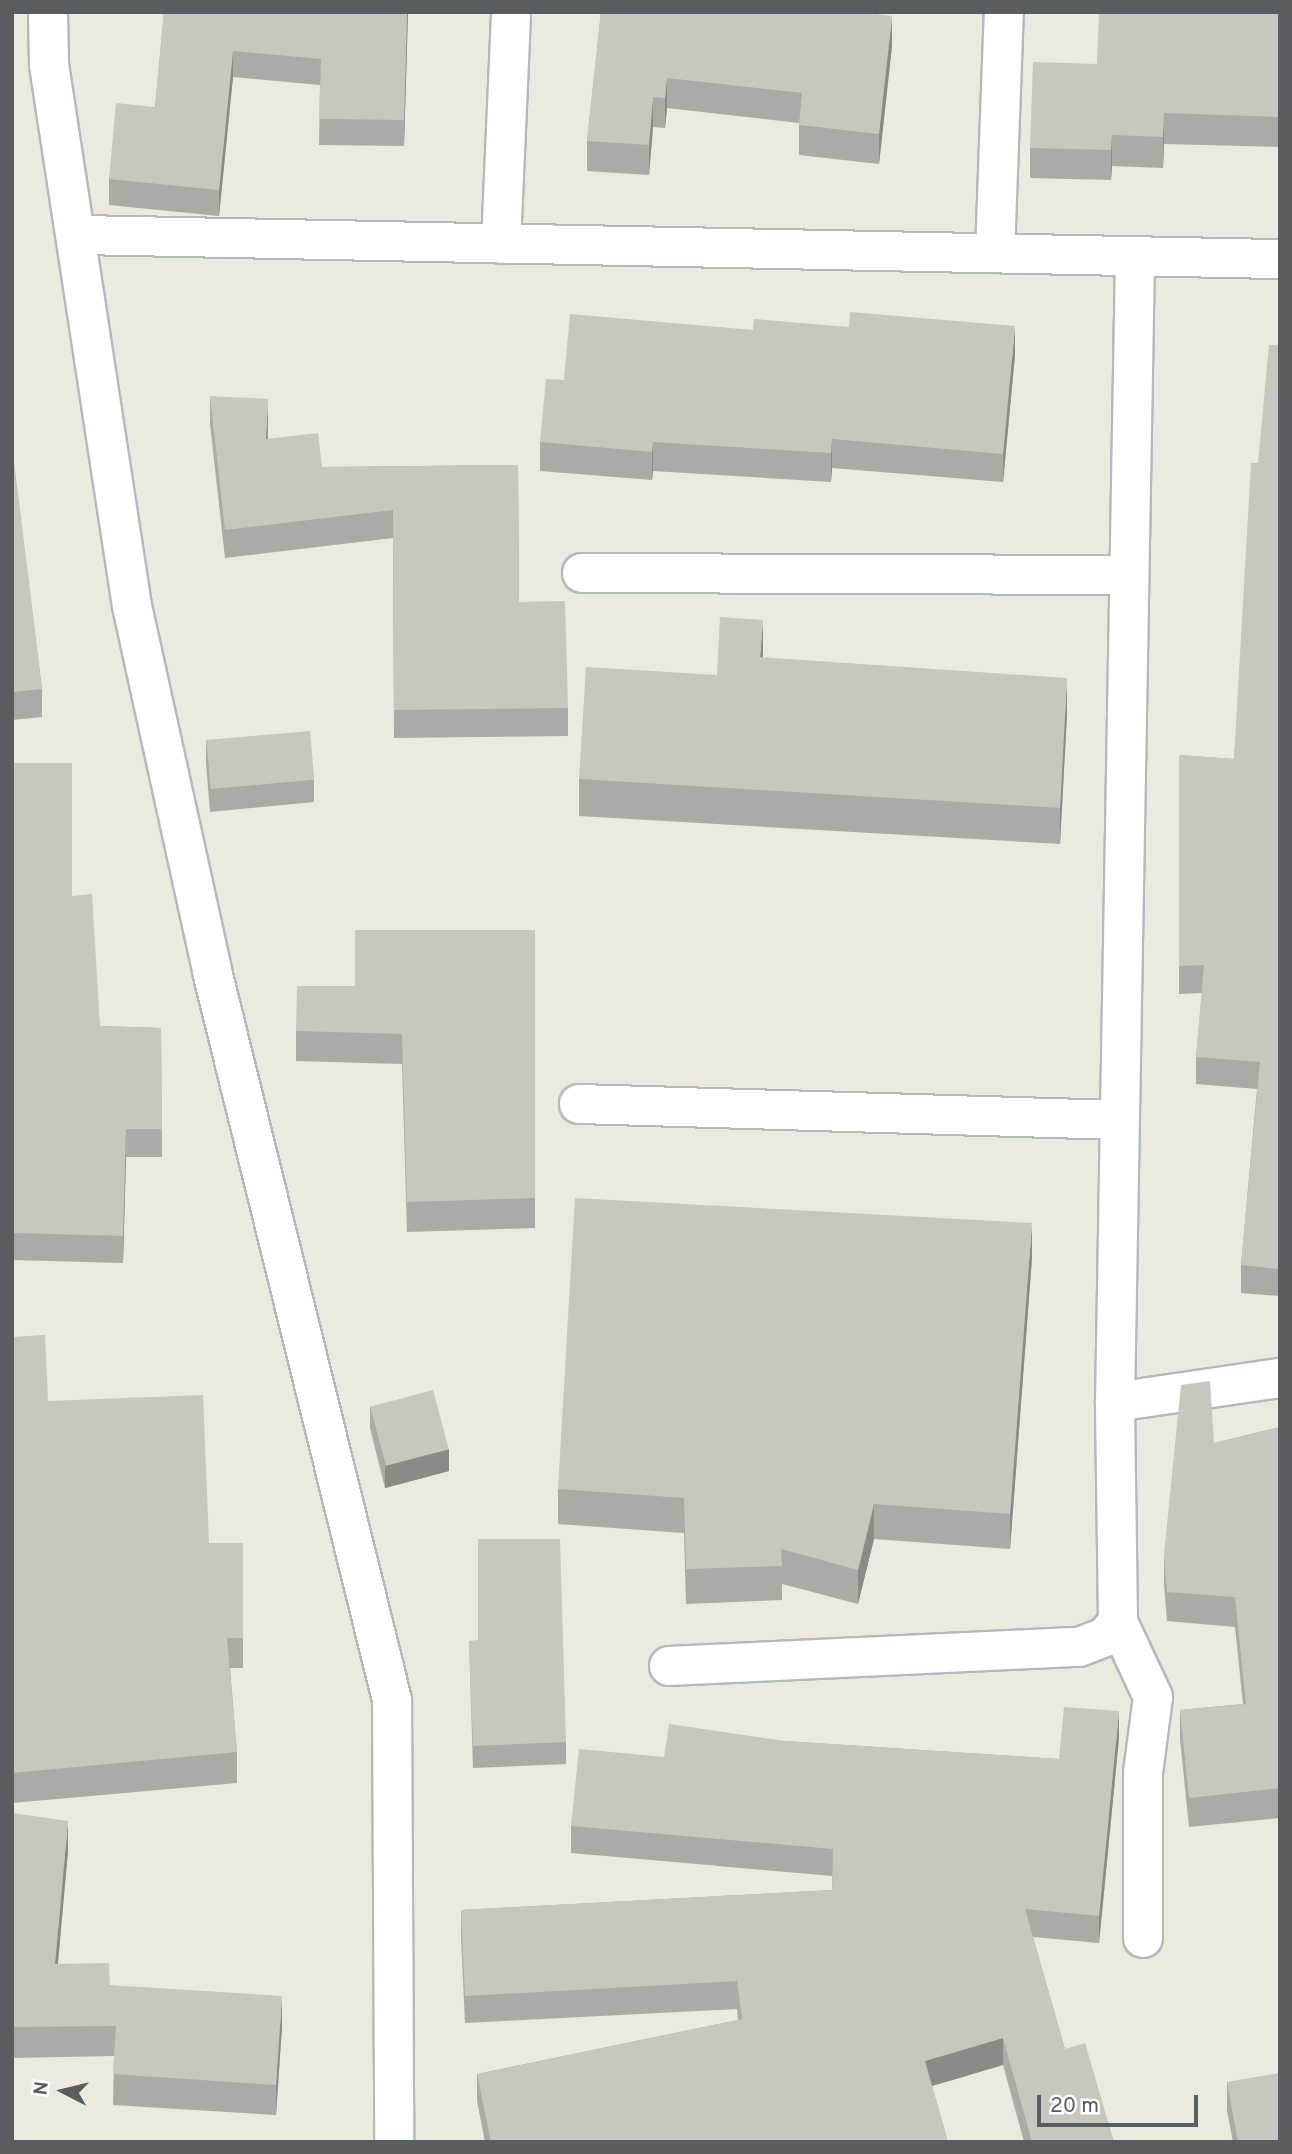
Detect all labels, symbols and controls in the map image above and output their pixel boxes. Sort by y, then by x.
north arrow [28,2056,98,2126]
text: N [29,2080,55,2097]
scale bar [1040,2080,1201,2124]
text: 20 m [1050,2093,1099,2120]

